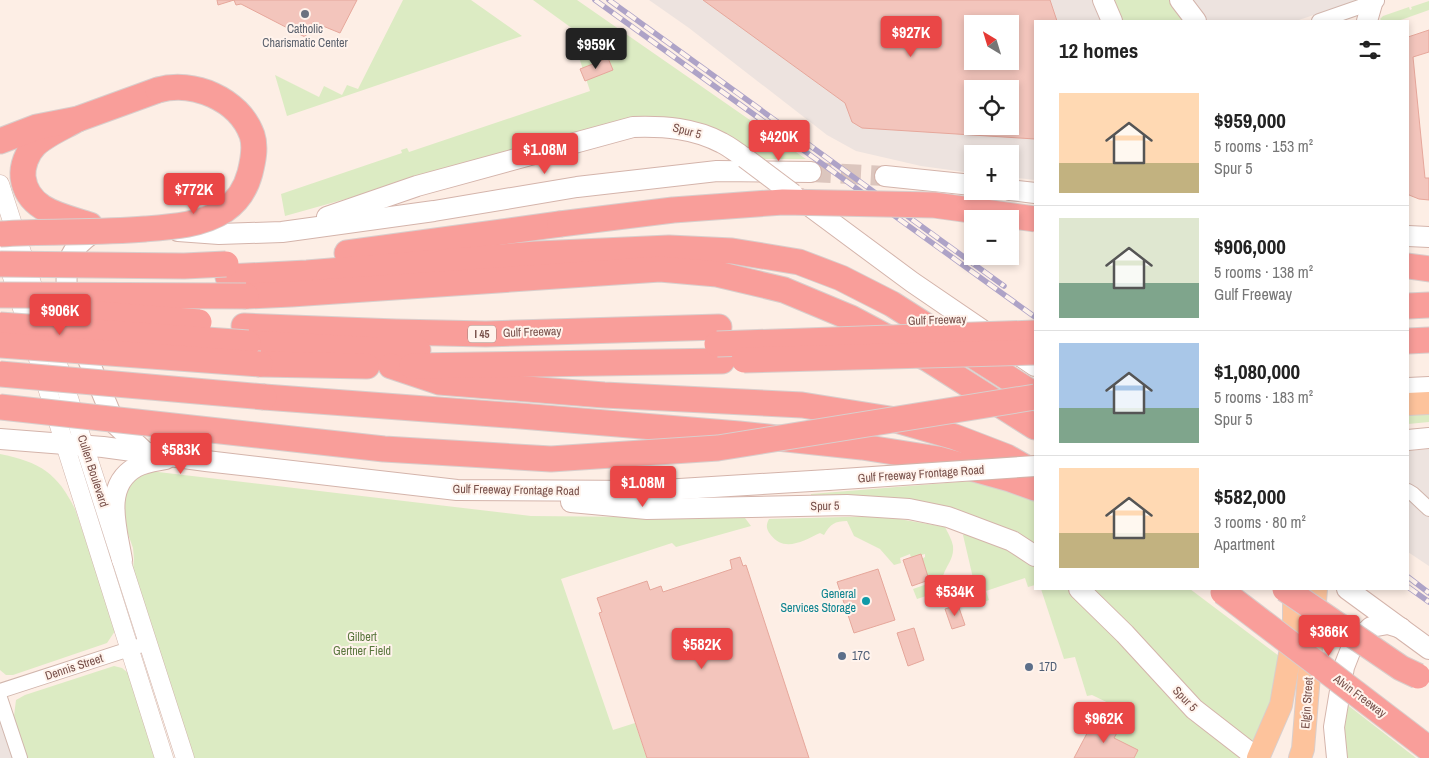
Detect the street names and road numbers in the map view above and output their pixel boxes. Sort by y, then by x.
street label: Spur 5 [671,120,704,143]
street label: Gulf Freeway [907,311,967,329]
street label: Gulf Freeway [502,323,562,341]
road number: I 45 [468,326,496,342]
street label: Cullen Boulevard [74,433,112,509]
street label: Gulf Freeway Frontage Road [857,462,985,486]
street label: Gulf Freeway Frontage Road [452,481,580,499]
street label: Spur 5 [810,498,840,514]
street label: Dennis Street [43,650,105,684]
street label: Alvin Freeway [1329,670,1390,721]
street label: Elgin Street [1297,677,1317,729]
street label: Spur 5 [1169,683,1201,715]

